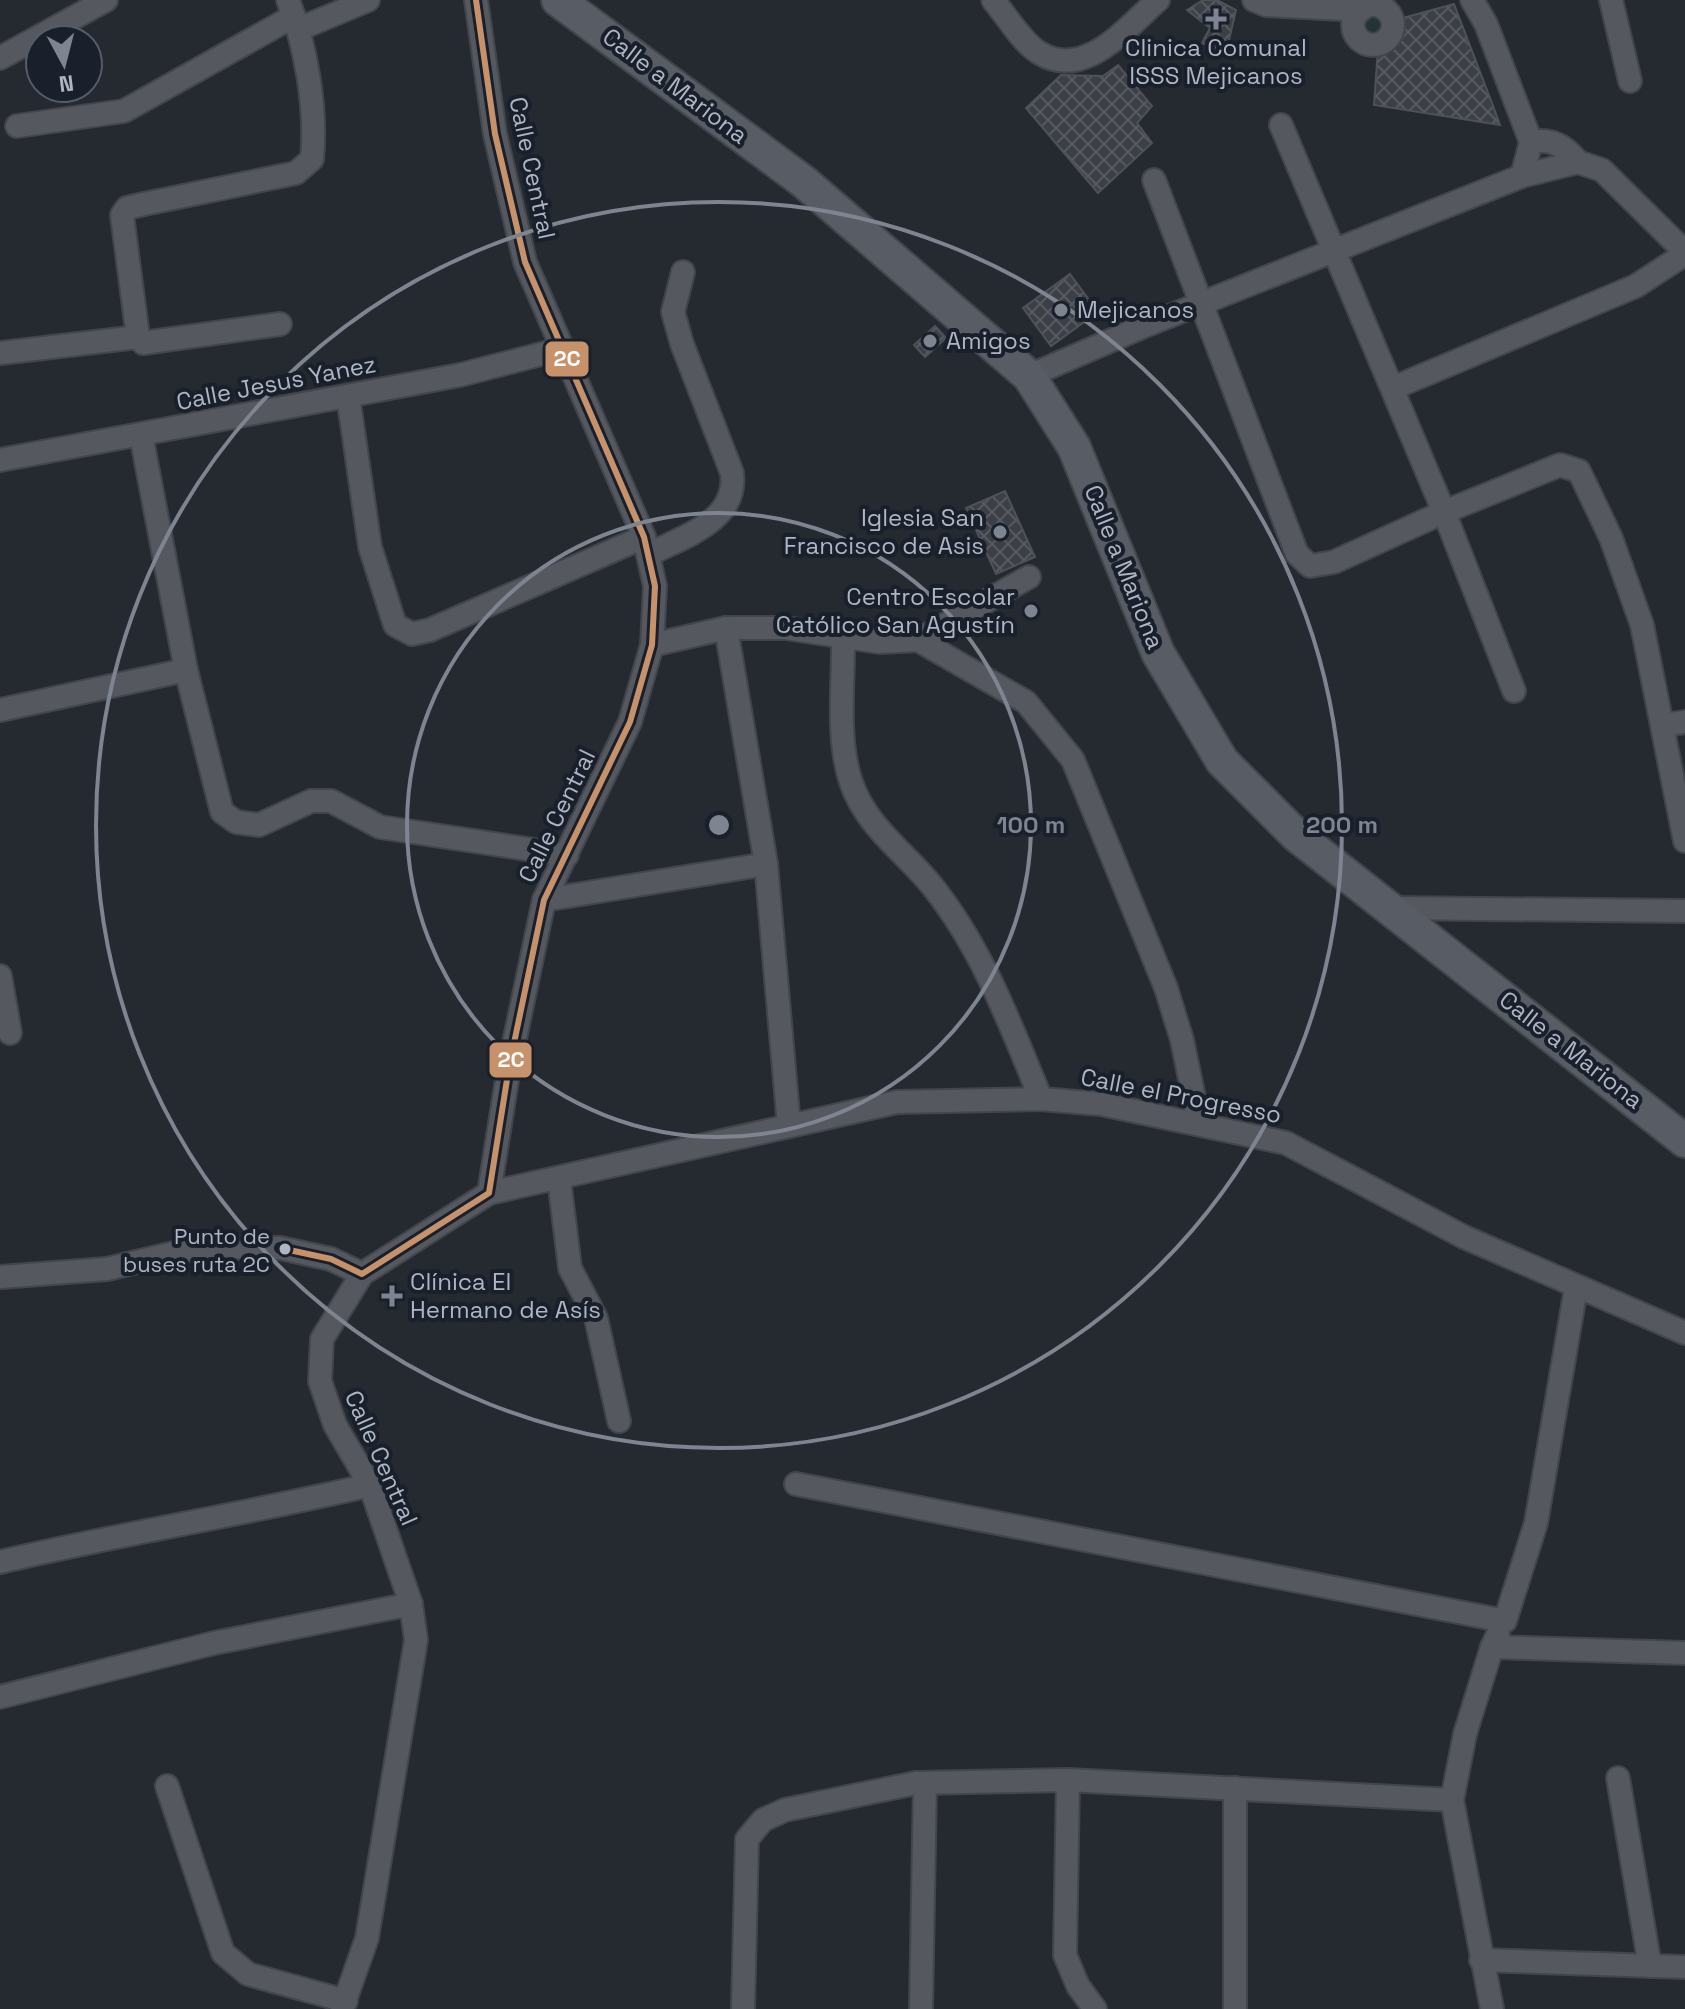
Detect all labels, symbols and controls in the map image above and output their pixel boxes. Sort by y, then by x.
marker: Clinica Comunal ISSS Mejicanos [1205,8,1227,30]
street label: Calle a Mariona [596,21,754,150]
north arrow [24,24,104,104]
place label: Clinica Comunal ISSS Mejicanos [1125,32,1307,91]
text: N [57,69,75,99]
street label: Calle Central [502,94,563,242]
place label: Mejicanos [1077,294,1194,325]
marker: Mejicanos [1052,301,1070,319]
place label: Amigos [946,325,1031,356]
marker: Amigos [921,332,939,350]
line badge: 2C [544,340,590,378]
text: 2C [553,344,581,372]
street label: Calle Jesus Yanez [174,348,378,417]
street label: Calle a Mariona [1077,480,1172,654]
place label: Iglesia San Francisco de Asis [784,502,984,561]
marker: Iglesia San Francisco de Asis [991,523,1009,541]
place label: Centro Escolar Católico San Agustín [776,581,1015,640]
marker: Centro Escolar Católico San Agustín [1022,602,1040,620]
street label: Calle Central [511,744,602,888]
text: 100 m [997,809,1065,840]
text: 200 m [1306,809,1378,840]
centre of rings [705,811,733,839]
street label: Calle a Mariona [1493,984,1650,1116]
line badge: 2C [488,1041,533,1079]
text: 2C [497,1045,525,1073]
street label: Calle el Progresso [1078,1061,1284,1130]
place label: Punto de buses ruta 2C [123,1222,270,1278]
marker: Punto de buses ruta 2C [277,1241,293,1257]
place label: Clínica El Hermano de Asís [410,1266,601,1325]
marker: Clínica El Hermano de Asís [381,1285,403,1307]
street label: Calle Central [338,1385,425,1530]

